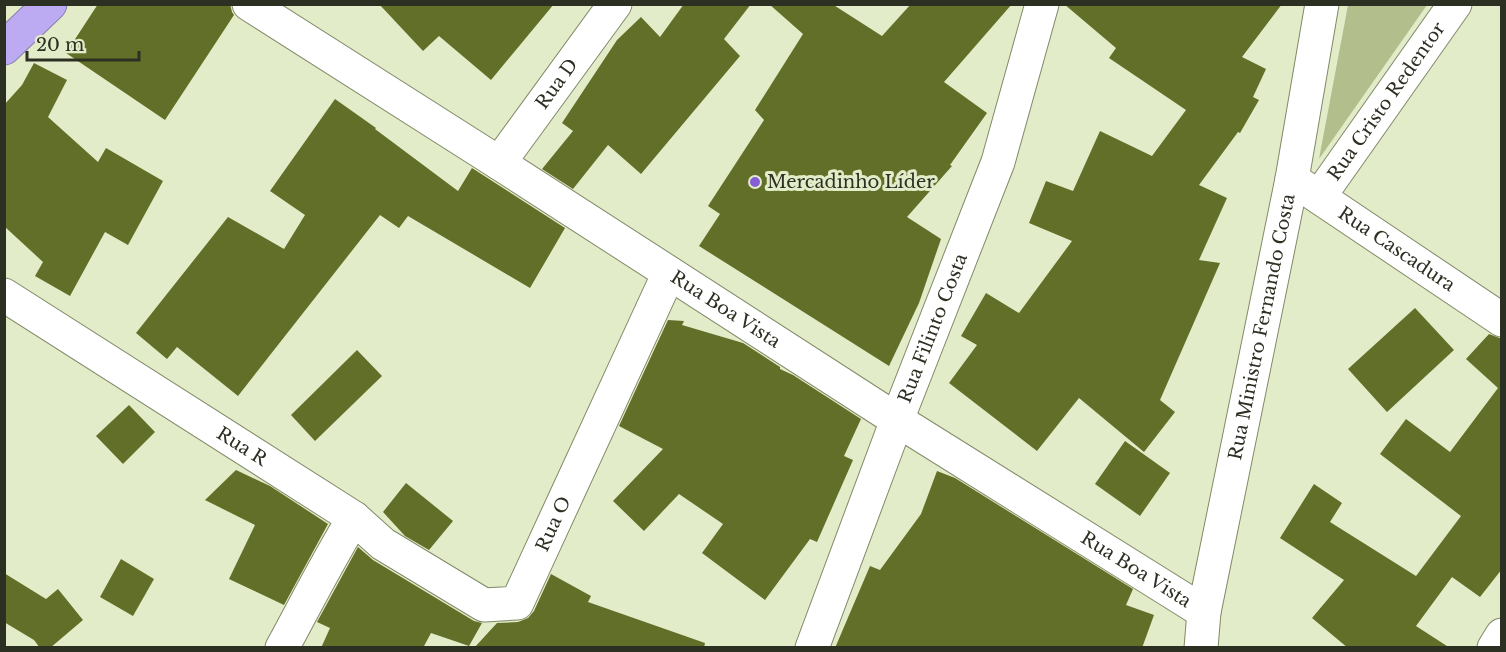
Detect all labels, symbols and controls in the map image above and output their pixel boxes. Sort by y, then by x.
street label: Rua Cristo Redentor [1323,18,1450,185]
scale bar [27,24,140,62]
text: 20 m [36,34,84,56]
street label: Rua D [531,54,582,113]
place label: Mercadinho Líder [767,171,935,193]
marker: Mercadinho Líder [748,175,762,189]
street label: Rua Ministro Fernando Costa [1224,192,1300,462]
street label: Rua Cascadura [1334,202,1459,296]
street label: Rua Filinto Costa [894,250,972,406]
street label: Rua Boa Vista [667,266,785,353]
street label: Rua R [213,422,272,471]
street label: Rua O [531,493,576,555]
street label: Rua Boa Vista [1077,527,1195,612]

